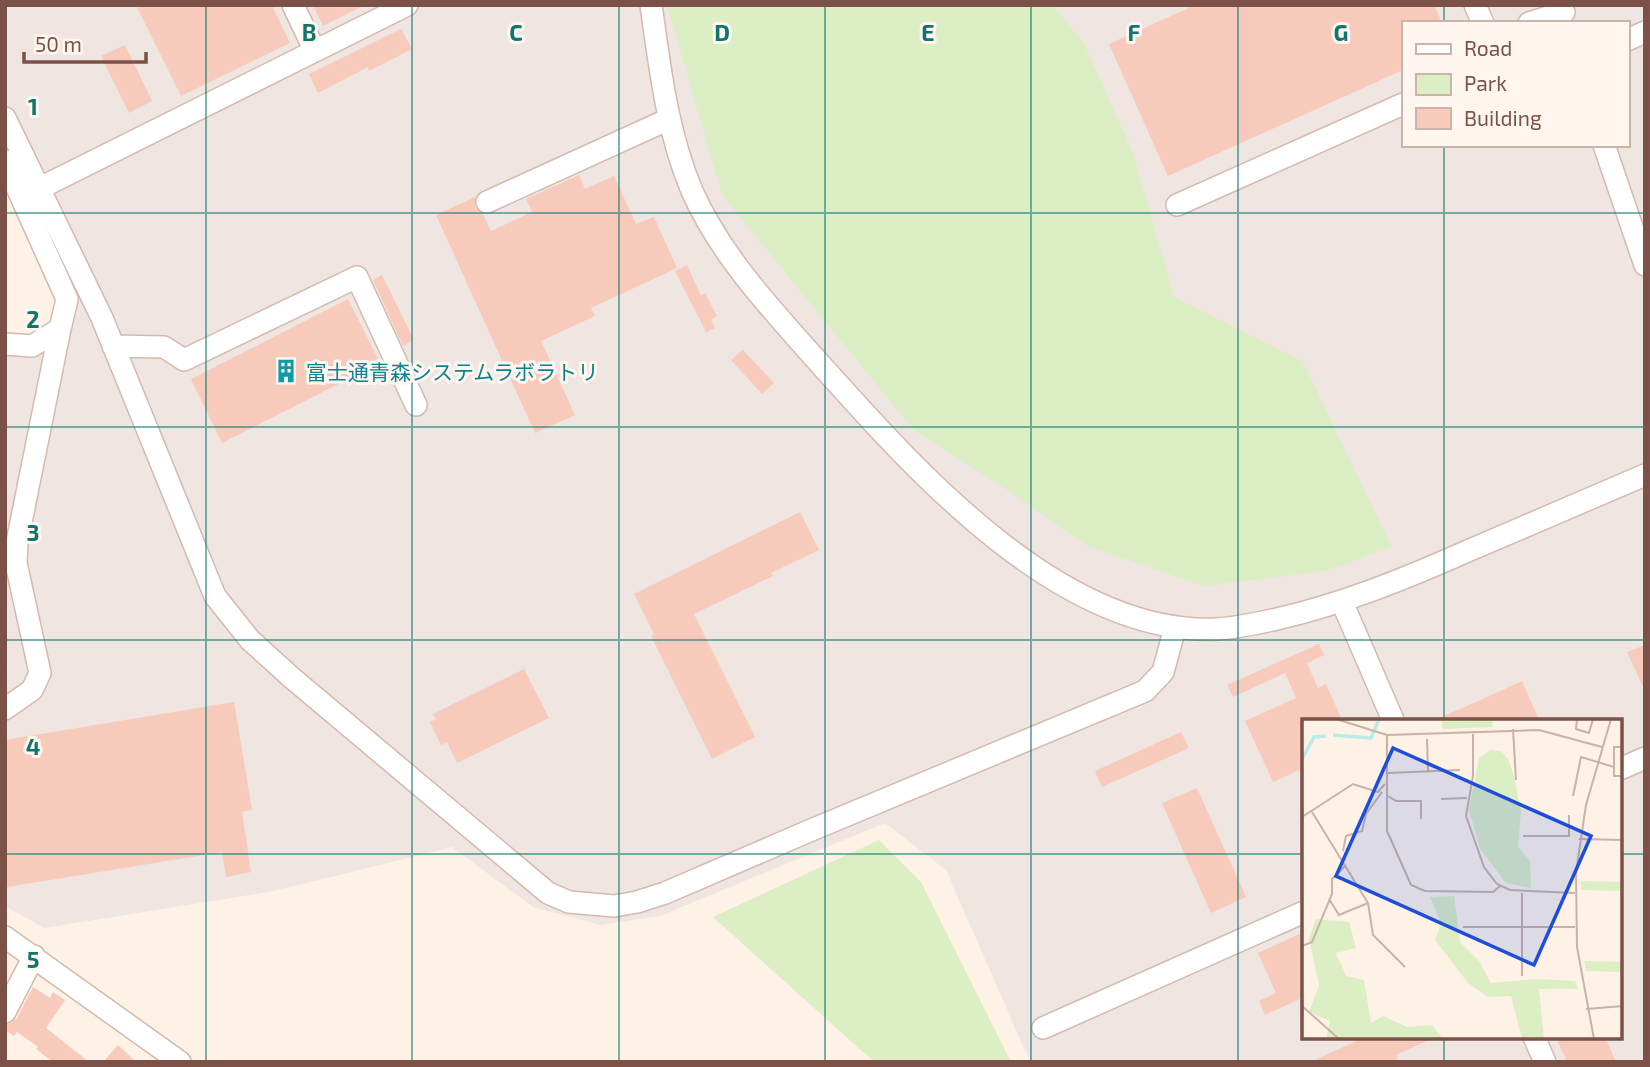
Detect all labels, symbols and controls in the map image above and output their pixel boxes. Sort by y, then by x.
text: B [302,18,316,46]
text: C [509,18,523,46]
text: D [714,18,730,46]
text: E [921,18,935,46]
text: F [1128,18,1141,46]
text: G [1334,18,1348,46]
scale bar [24,21,147,65]
legend [1402,21,1629,147]
text: 50 m [35,31,82,56]
text: Road [1464,35,1512,60]
text: Park [1464,70,1507,95]
text: 1 [28,92,38,120]
text: Building [1464,105,1542,130]
text: 2 [26,305,40,333]
building icon: 富士通青森システムラボラトリ [272,357,300,385]
place label: 富士通青森システムラボラトリ [306,359,598,384]
text: 3 [26,518,40,546]
inset map [1302,719,1622,1039]
text: 4 [26,732,40,760]
text: 5 [27,945,39,973]

